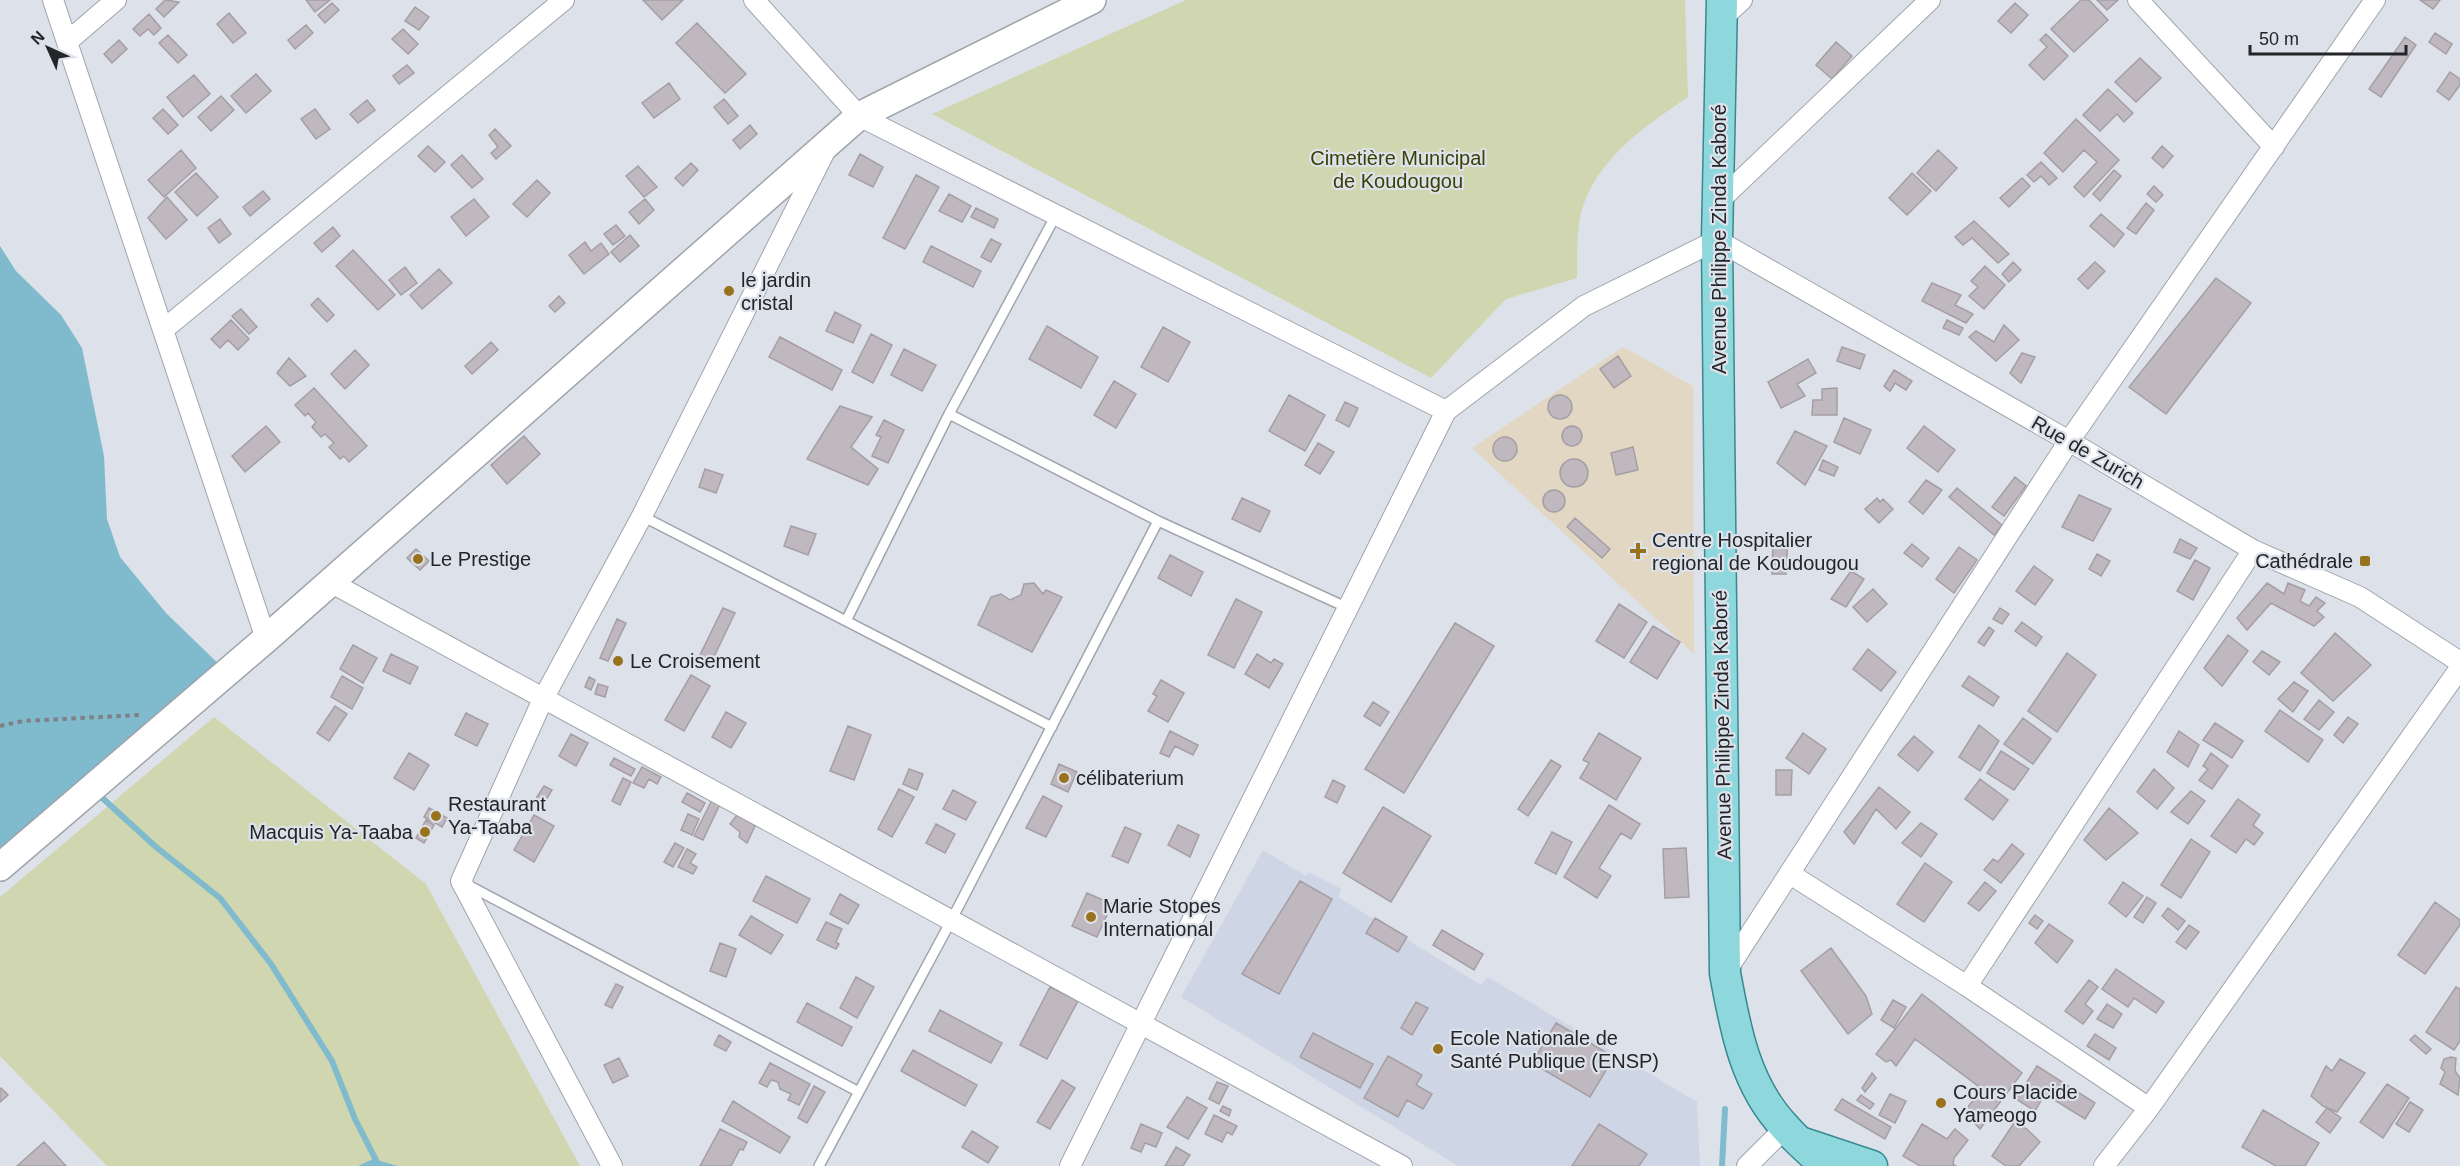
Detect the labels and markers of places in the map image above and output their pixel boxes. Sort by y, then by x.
place label: le jardin cristal [741,269,811,314]
marker: le jardin cristal [722,284,736,298]
place label: Centre Hospitalier regional de Koudougou [1652,529,1859,574]
marker: Centre Hospitalier regional de Koudougou [1629,542,1647,560]
place label: Le Prestige [430,548,531,570]
place label: Cathédrale [2255,550,2353,572]
marker: Le Prestige [411,552,425,566]
marker: Cathédrale [2358,554,2372,568]
place label: Le Croisement [630,650,761,672]
marker: Le Croisement [611,654,625,668]
place label: célibaterium [1076,767,1184,789]
marker: célibaterium [1057,771,1071,785]
place label: Restaurant Ya-Taaba [448,793,546,838]
marker: Restaurant Ya-Taaba [429,809,443,823]
place label: Macquis Ya-Taaba [249,821,414,843]
marker: Macquis Ya-Taaba [418,825,432,839]
place label: Marie Stopes International [1103,895,1221,940]
marker: Marie Stopes International [1084,910,1098,924]
place label: Ecole Nationale de Santé Publique (ENSP) [1450,1027,1659,1072]
marker: Ecole Nationale de Santé Publique (ENSP) [1431,1042,1445,1056]
place label: Cours Placide Yameogo [1953,1081,2078,1126]
marker: Cours Placide Yameogo [1934,1096,1948,1110]

